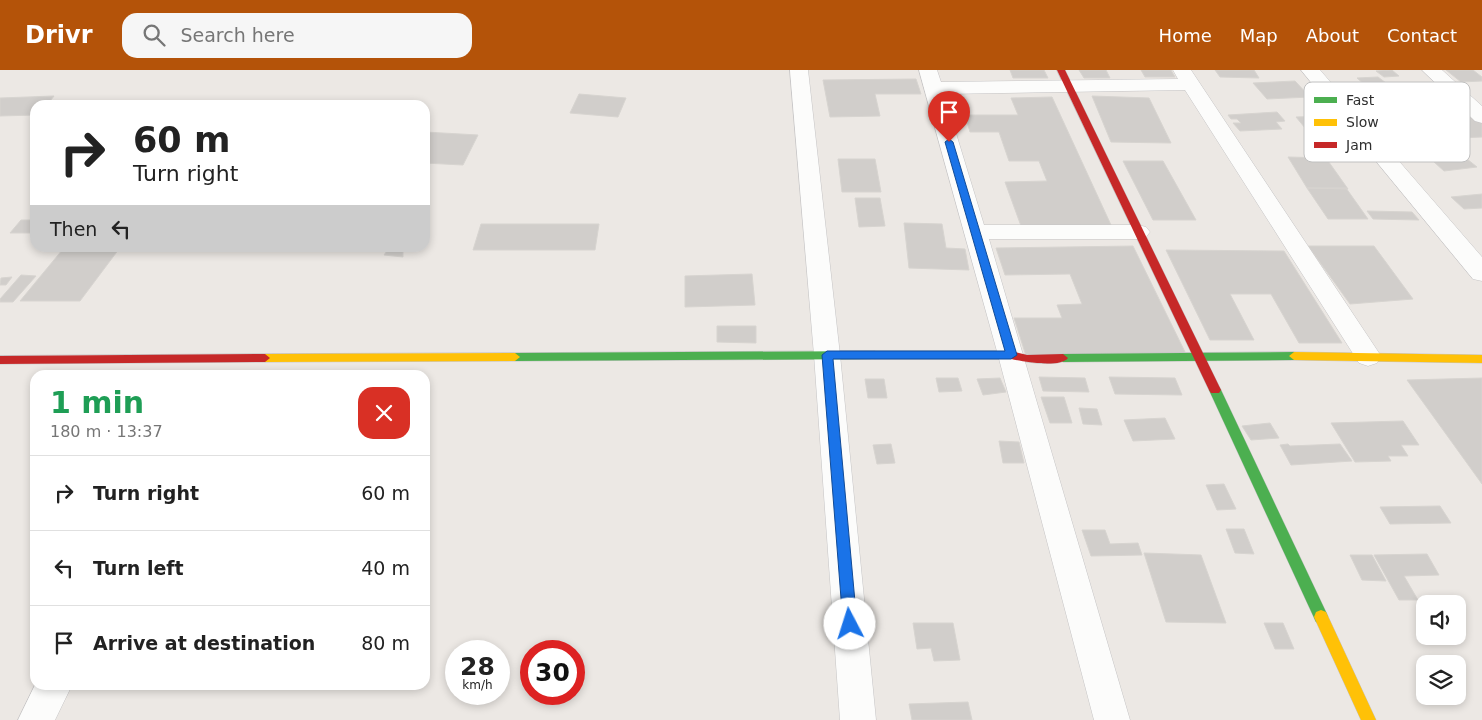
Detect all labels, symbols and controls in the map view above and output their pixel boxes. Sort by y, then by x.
search box [122,13,472,58]
text: Drivr [25,21,92,49]
icon: search [140,21,168,49]
text: Search here [180,24,295,46]
text: Home [1159,25,1212,46]
text: Map [1240,25,1278,46]
text: About [1306,25,1359,46]
text: Contact [1387,25,1457,46]
legend [1304,82,1470,162]
pin [928,91,970,142]
text: Fast [1346,92,1375,108]
icon: arrive [935,98,963,126]
text: Slow [1346,114,1379,130]
icon: right [50,120,115,185]
text: 60 m [133,120,230,160]
text: Jam [1345,137,1372,153]
text: Turn right [133,161,238,186]
icon: left [107,215,135,243]
text: Then [50,218,97,240]
text: 1 min [50,385,144,420]
button: close [358,387,410,439]
text: 180 m · 13:37 [50,422,163,441]
icon: right [50,479,78,507]
text: Turn right [93,482,199,504]
text: 60 m [361,482,410,504]
icon: left [50,554,78,582]
text: Turn left [93,557,184,579]
text: 40 m [361,557,410,579]
map controls [1416,595,1466,705]
button: sound [1416,595,1466,645]
position arrow [823,597,875,649]
icon: arrive [50,629,78,657]
text: Arrive at destination [93,632,315,654]
text: 80 m [361,632,410,654]
speed limit sign: 30 [520,640,585,705]
text: 28 [460,652,495,681]
button: layers [1416,655,1466,705]
text: km/h [462,678,493,692]

